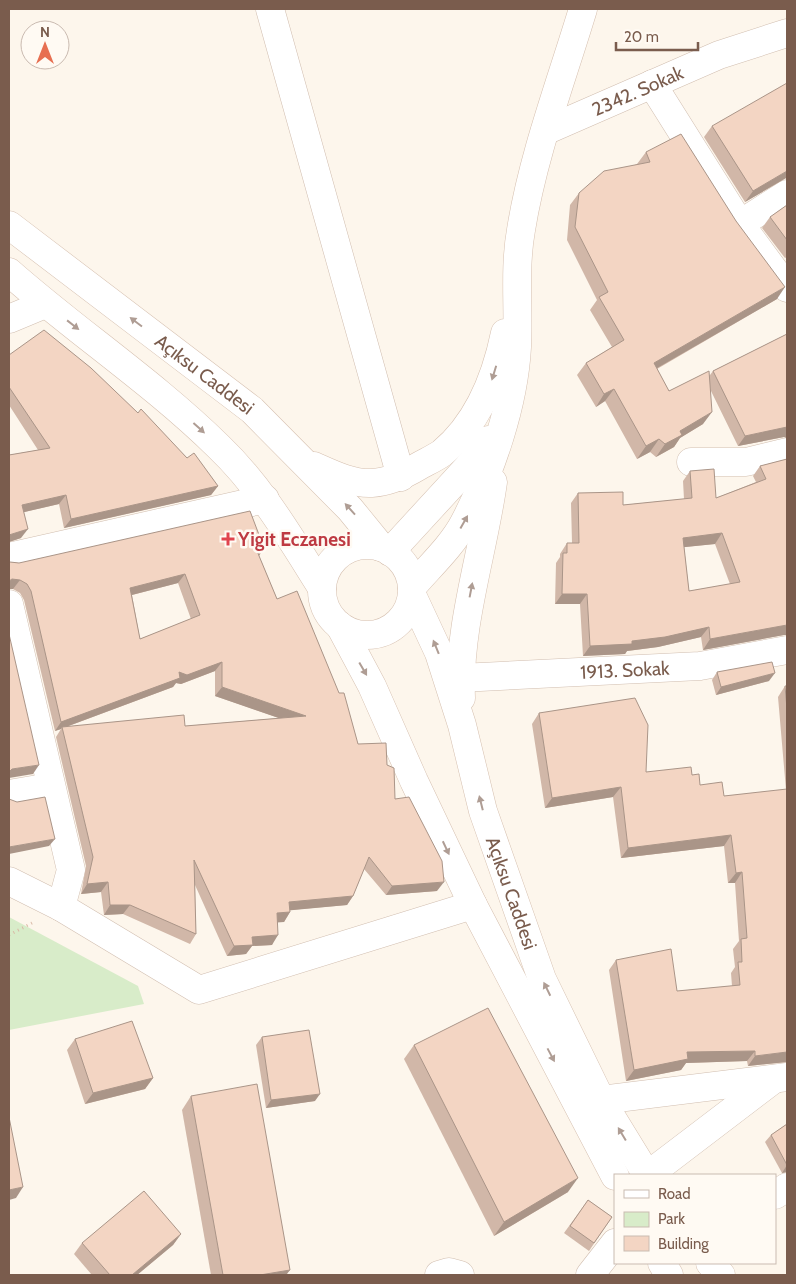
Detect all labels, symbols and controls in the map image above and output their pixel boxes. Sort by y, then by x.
north arrow [20,20,70,70]
scale bar [616,20,698,52]
text: N [40,23,50,41]
text: 20 m [624,28,659,46]
street label: 2342. Sokak [589,61,687,121]
one-way arrow [129,317,143,327]
one-way arrow [66,320,79,331]
street label: Açıksu Caddesi [150,329,258,419]
one-way arrow [490,366,498,381]
one-way arrow [193,422,205,434]
one-way arrow [344,503,355,516]
one-way arrow [460,515,468,529]
place label: Yigit Eczanesi [237,528,351,551]
marker: Yigit Eczanesi [222,533,234,545]
one-way arrow [468,581,476,597]
one-way arrow [432,640,440,654]
street label: 1913. Sokak [580,657,670,684]
one-way arrow [358,663,367,676]
one-way arrow [477,796,485,811]
street label: Açıksu Caddesi [481,834,542,953]
one-way arrow [442,841,450,855]
one-way arrow [543,982,551,997]
one-way arrow [547,1048,555,1062]
one-way arrow [617,1127,626,1140]
legend [614,1174,776,1264]
text: Road [658,1185,691,1203]
text: Park [658,1210,685,1228]
text: Building [658,1235,709,1253]

